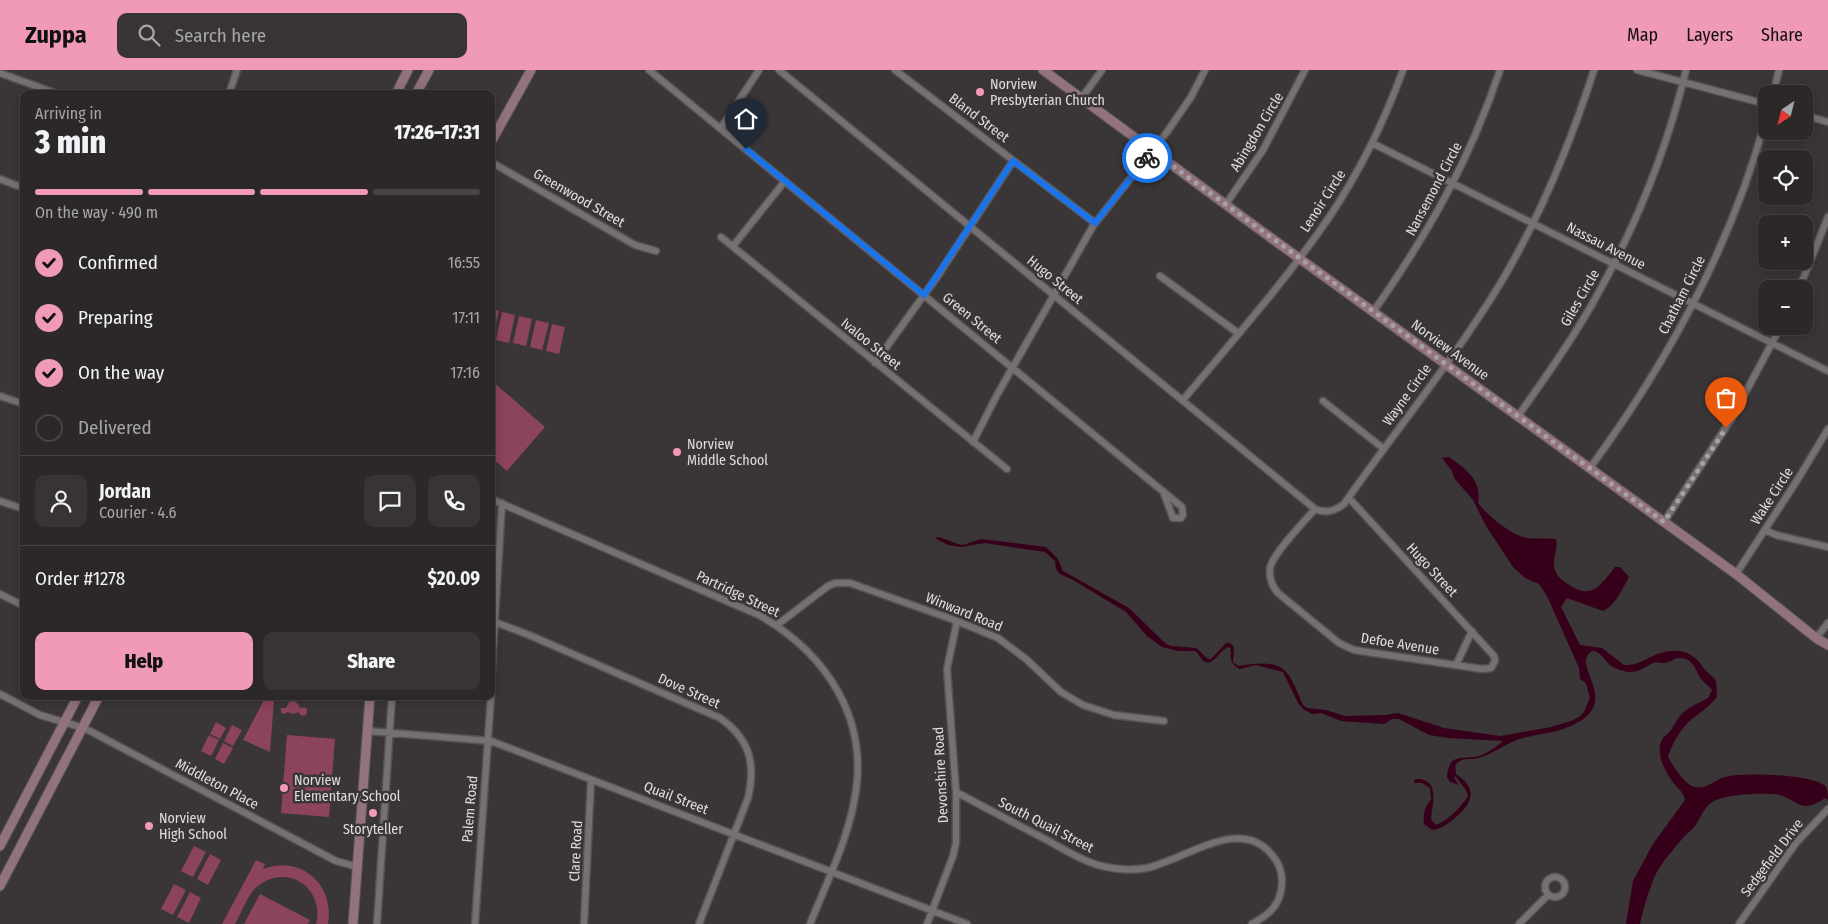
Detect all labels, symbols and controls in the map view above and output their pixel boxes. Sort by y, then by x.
search box [117,13,467,58]
text: Zuppa [25,21,87,49]
icon: search [135,21,163,49]
text: Search here [175,24,266,47]
text: Map [1627,24,1658,46]
text: Layers [1686,24,1733,46]
text: Share [1761,24,1803,46]
place label: Norview Presbyterian Church [990,76,1105,109]
north arrow [1758,85,1812,140]
map controls [1758,85,1813,335]
marker: Norview Presbyterian Church [974,86,986,98]
street label: Abingdon Circle [1227,89,1287,175]
street label: Bland Street [946,90,1013,146]
pin [725,98,767,149]
text: Arriving in [35,104,102,123]
icon: home [732,105,760,133]
text: 17:26–17:31 [394,121,480,144]
text: 3 min [35,123,106,161]
courier [1122,133,1172,183]
street label: Nansemond Circle [1402,139,1466,239]
icon: bike [1133,144,1161,172]
button: locate [1758,150,1813,205]
street label: Greenwood Street [530,165,628,231]
street label: Lenoir Circle [1297,167,1349,235]
text: On the way · 490 m [35,203,158,222]
button: + [1758,215,1813,270]
street label: Nassau Avenue [1564,219,1648,273]
icon: check [35,249,63,277]
text: Confirmed [78,251,158,274]
street label: Hugo Street [1024,252,1087,308]
text: 16:55 [448,253,480,272]
street label: Chatham Circle [1655,253,1709,337]
street label: Giles Circle [1557,266,1603,330]
button: − [1758,280,1813,335]
street label: Green Street [939,289,1005,347]
icon: check [35,304,63,332]
text: Preparing [78,306,153,329]
text: 17:11 [452,308,480,327]
street label: Ivaloo Street [837,315,905,374]
street label: Norview Avenue [1408,316,1492,384]
icon: check [35,359,63,387]
text: On the way [78,361,164,384]
street label: Wayne Circle [1379,361,1435,429]
text: 17:16 [450,363,480,382]
pin [1705,377,1747,428]
icon: bag [1712,384,1740,412]
text: Delivered [78,416,152,439]
place label: Norview Middle School [687,436,768,469]
marker: Norview Middle School [671,446,683,458]
street label: Wake Circle [1747,464,1797,528]
button: person [35,475,87,527]
button: chat [364,475,416,527]
button: phone [428,475,480,527]
text: Jordan [99,480,151,503]
text: Courier · 4.6 [99,503,177,522]
street label: Hugo Street [1403,540,1461,601]
text: Order #1278 [35,567,125,590]
text: $20.09 [427,567,480,590]
street label: Partridge Street [694,567,783,621]
street label: Winward Road [923,589,1005,635]
street label: Defoe Avenue [1360,629,1440,659]
button: Help [35,632,253,690]
button: Share [263,632,480,690]
street label: Dove Street [655,670,723,712]
street label: Devonshire Road [930,726,952,824]
street label: Middleton Place [173,755,262,813]
place label: Norview Elementary School [294,772,401,805]
street label: Palem Road [459,775,481,843]
street label: Quail Street [641,778,711,818]
marker: Norview Elementary School [278,782,290,794]
street label: South Quail Street [995,794,1097,857]
marker: Storyteller [367,807,379,819]
place label: Norview High School [159,810,227,843]
street label: Sedgefield Drive [1737,816,1807,900]
marker: Norview High School [143,820,155,832]
street label: Clare Road [566,820,586,882]
place label: Storyteller [343,821,403,838]

